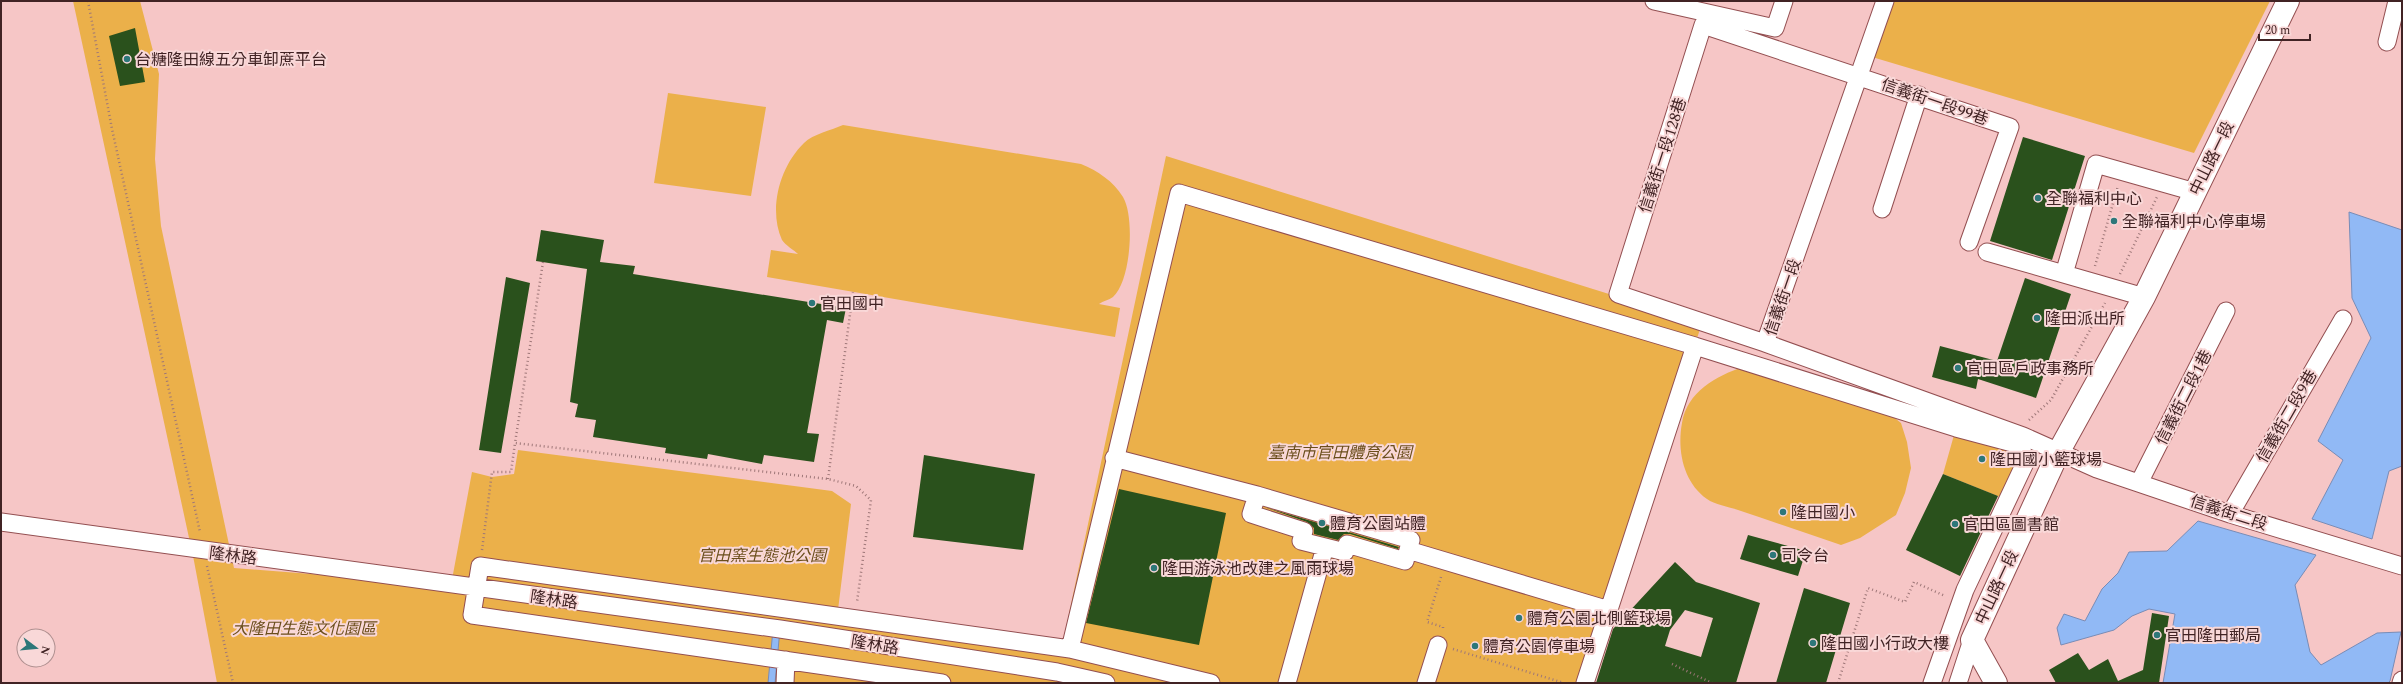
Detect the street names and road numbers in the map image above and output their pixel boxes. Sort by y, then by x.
street label: 信義街一段99巷 [1878,72,1992,132]
street label: 信義街一段128巷 [1633,95,1693,216]
street label: 中山路一段 [2184,117,2240,200]
street label: 信義街一段 [1759,256,1807,339]
street label: 信義街二段1巷 [2150,346,2218,449]
street label: 信義街二段9巷 [2250,365,2323,468]
street label: 信義街二段 [2187,489,2270,537]
street label: 隆林路 [208,541,258,571]
street label: 中山路一段 [1969,546,2025,629]
street label: 隆林路 [528,585,579,615]
street label: 隆林路 [849,629,900,661]

